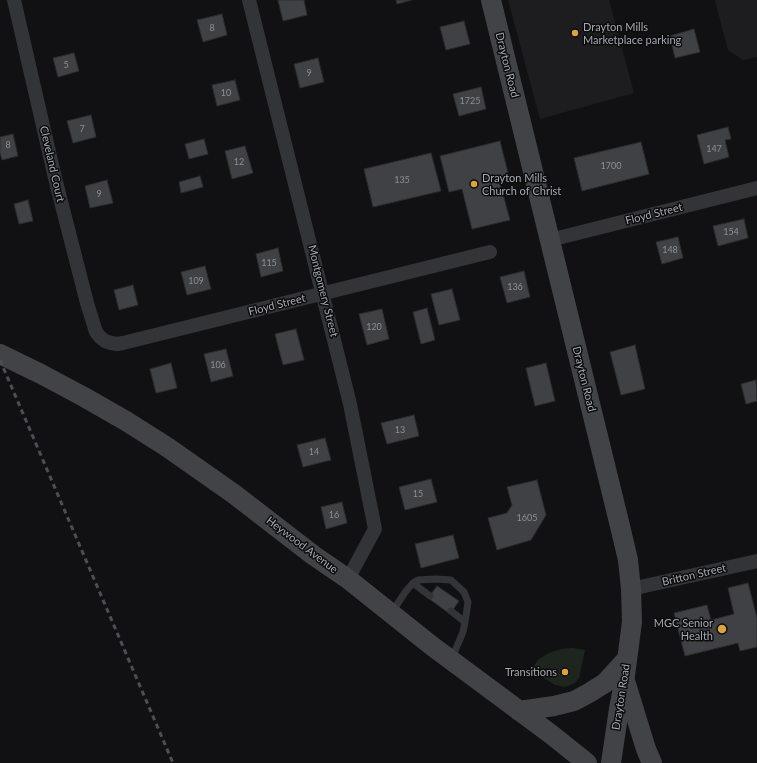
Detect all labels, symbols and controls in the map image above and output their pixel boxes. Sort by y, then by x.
place label: Drayton Mills Marketplace parking [583,20,681,46]
house number: 8 [209,23,215,33]
marker: Drayton Mills Marketplace parking [570,28,580,38]
street label: Drayton Road [493,31,521,99]
house number: 5 [63,60,69,70]
house number: 9 [306,68,312,78]
house number: 10 [221,88,231,98]
house number: 1725 [460,96,480,106]
house number: 7 [79,124,85,134]
street label: Cleveland Court [37,125,67,203]
house number: 8 [5,140,11,150]
house number: 147 [706,144,722,154]
house number: 12 [234,157,244,167]
house number: 1700 [601,161,621,171]
place label: Drayton Mills Church of Christ [482,171,561,197]
house number: 135 [394,175,410,185]
marker: Drayton Mills Church of Christ [469,179,479,189]
house number: 9 [96,189,102,199]
street label: Floyd Street [624,201,684,227]
house number: 154 [723,227,739,237]
street label: Montgomery Street [305,244,341,338]
house number: 148 [662,245,678,255]
house number: 115 [261,258,277,268]
house number: 109 [188,276,204,286]
house number: 136 [507,282,523,292]
street label: Floyd Street [247,292,307,318]
house number: 120 [366,322,382,332]
street label: Drayton Road [570,345,598,413]
house number: 106 [210,360,226,370]
house number: 13 [395,425,405,435]
house number: 14 [309,447,319,457]
house number: 15 [413,489,423,499]
house number: 16 [329,510,339,520]
house number: 1605 [517,513,537,523]
street label: Heywood Avenue [264,514,340,576]
street label: Britton Street [661,561,727,589]
place label: MGC Senior Health [654,616,713,642]
marker: MGC Senior Health [716,623,728,635]
street label: Drayton Road [609,663,633,731]
place label: Transitions [505,665,557,679]
marker: Transitions [560,667,570,677]

